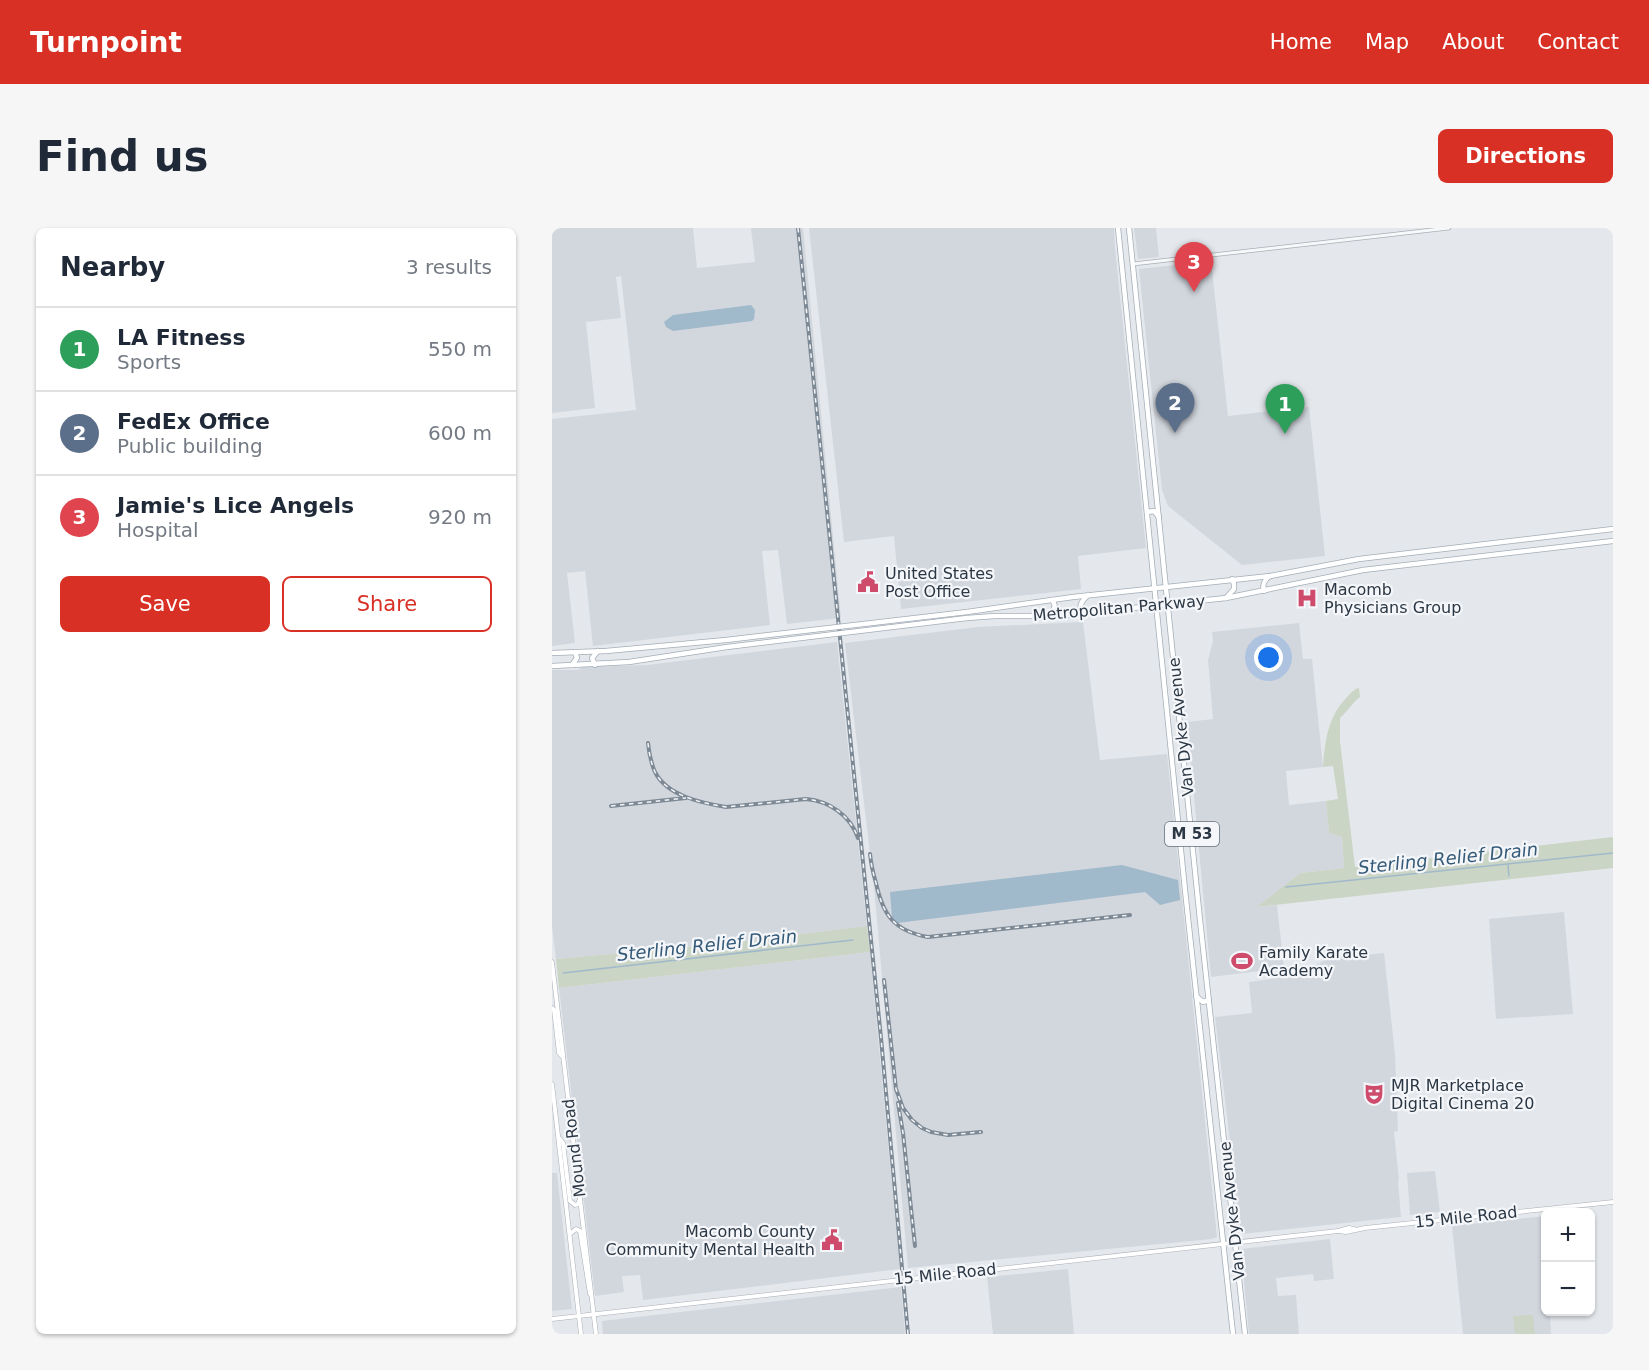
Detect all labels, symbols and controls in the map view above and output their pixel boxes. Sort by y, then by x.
text: Turnpoint [30,26,182,59]
text: Home [1270,30,1332,54]
text: Map [1365,30,1409,54]
text: About [1442,30,1504,54]
text: Contact [1537,30,1619,54]
button: Directions [1438,129,1613,183]
text: Find us [36,132,209,181]
pin: 3 [1174,242,1214,292]
text: Nearby [60,252,165,282]
text: 3 results [406,255,492,279]
text: LA Fitness [117,325,246,350]
text: 1 [73,337,86,361]
text: 550 m [428,337,492,361]
text: Sports [117,350,181,374]
pin: 2 [1156,384,1194,433]
pin: 1 [1266,384,1304,434]
text: FedEx Office [117,409,270,434]
text: 2 [73,421,86,445]
text: 600 m [428,421,492,445]
text: Public building [117,434,263,458]
text: Jamie's Lice Angels [117,493,354,518]
text: 3 [73,505,86,529]
text: 920 m [428,505,492,529]
text: Hospital [117,518,199,542]
place label: United States Post Office [885,564,993,601]
public building icon: United States Post Office [856,570,880,594]
button: Save [60,576,270,632]
button: Share [282,576,492,632]
place label: Macomb Physicians Group [1324,580,1461,617]
hospital icon: Macomb Physicians Group [1295,586,1319,610]
street label: Metropolitan Parkway [1032,591,1206,625]
your location [1254,643,1283,672]
street label: Van Dyke Avenue [1164,657,1198,797]
road number: M 53 [1165,822,1219,846]
water label: Sterling Relief Drain [1357,838,1539,878]
water label: Sterling Relief Drain [616,925,798,965]
place label: Family Karate Academy [1259,943,1368,980]
sports icon: Family Karate Academy [1230,949,1254,973]
place label: MJR Marketplace Digital Cinema 20 [1391,1076,1534,1113]
theatre icon: MJR Marketplace Digital Cinema 20 [1362,1082,1386,1106]
street label: Mound Road [559,1098,589,1198]
street label: Van Dyke Avenue [1215,1141,1249,1281]
street label: 15 Mile Road [1414,1202,1518,1232]
map controls [1541,1208,1595,1316]
button: + [1541,1208,1595,1262]
place label: Macomb County Community Mental Health [605,1222,815,1259]
public building icon: Macomb County Community Mental Health [820,1228,844,1252]
street label: 15 Mile Road [893,1259,997,1289]
button: − [1541,1262,1595,1316]

